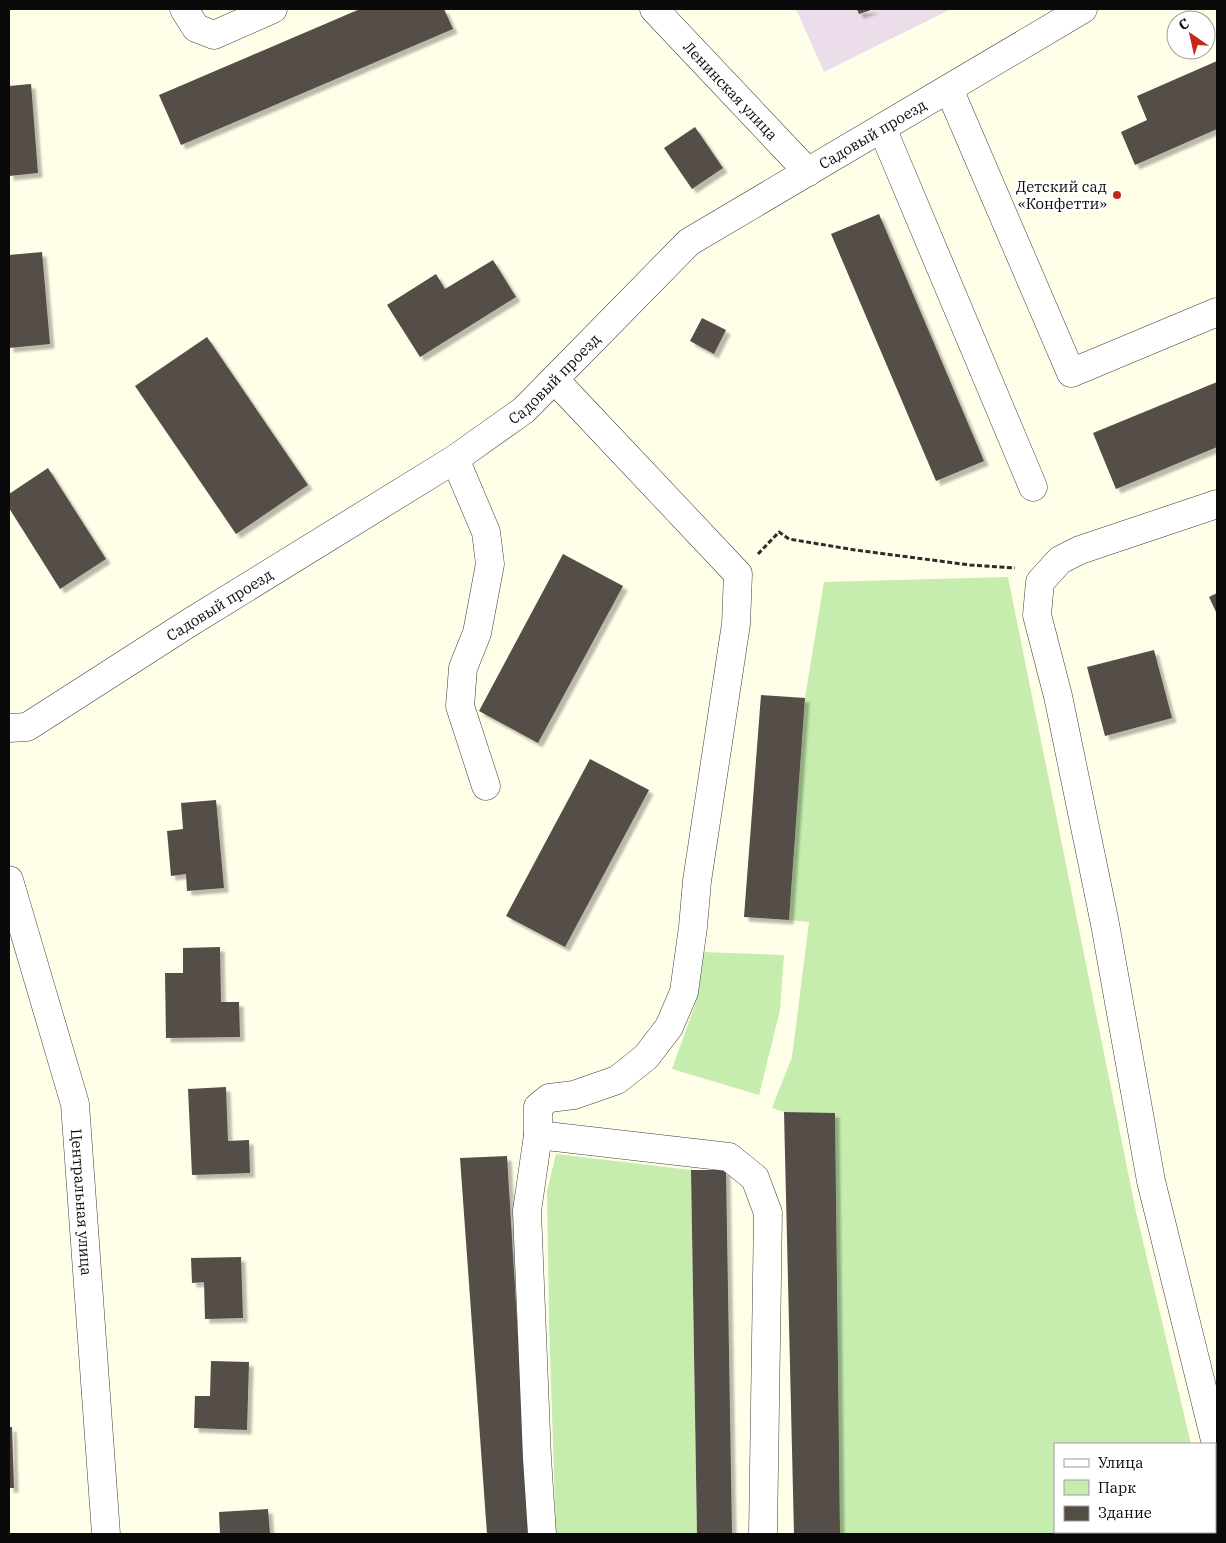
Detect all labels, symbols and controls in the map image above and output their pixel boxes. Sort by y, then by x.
north arrow [1166,10,1216,60]
text: С [1175,14,1193,34]
street label: Ленинская улица [680,37,782,144]
street label: Садовый проезд [815,94,929,173]
place label: Детский сад «Конфетти» [1016,177,1107,213]
marker: Детский сад «Конфетти» [1111,189,1123,201]
street label: Садовый проезд [504,329,604,428]
street label: Садовый проезд [162,564,276,645]
street label: Центральная улица [67,1128,97,1276]
legend [1054,1443,1216,1533]
text: Улица [1098,1453,1143,1472]
text: Парк [1098,1478,1136,1497]
text: Здание [1098,1503,1152,1522]

